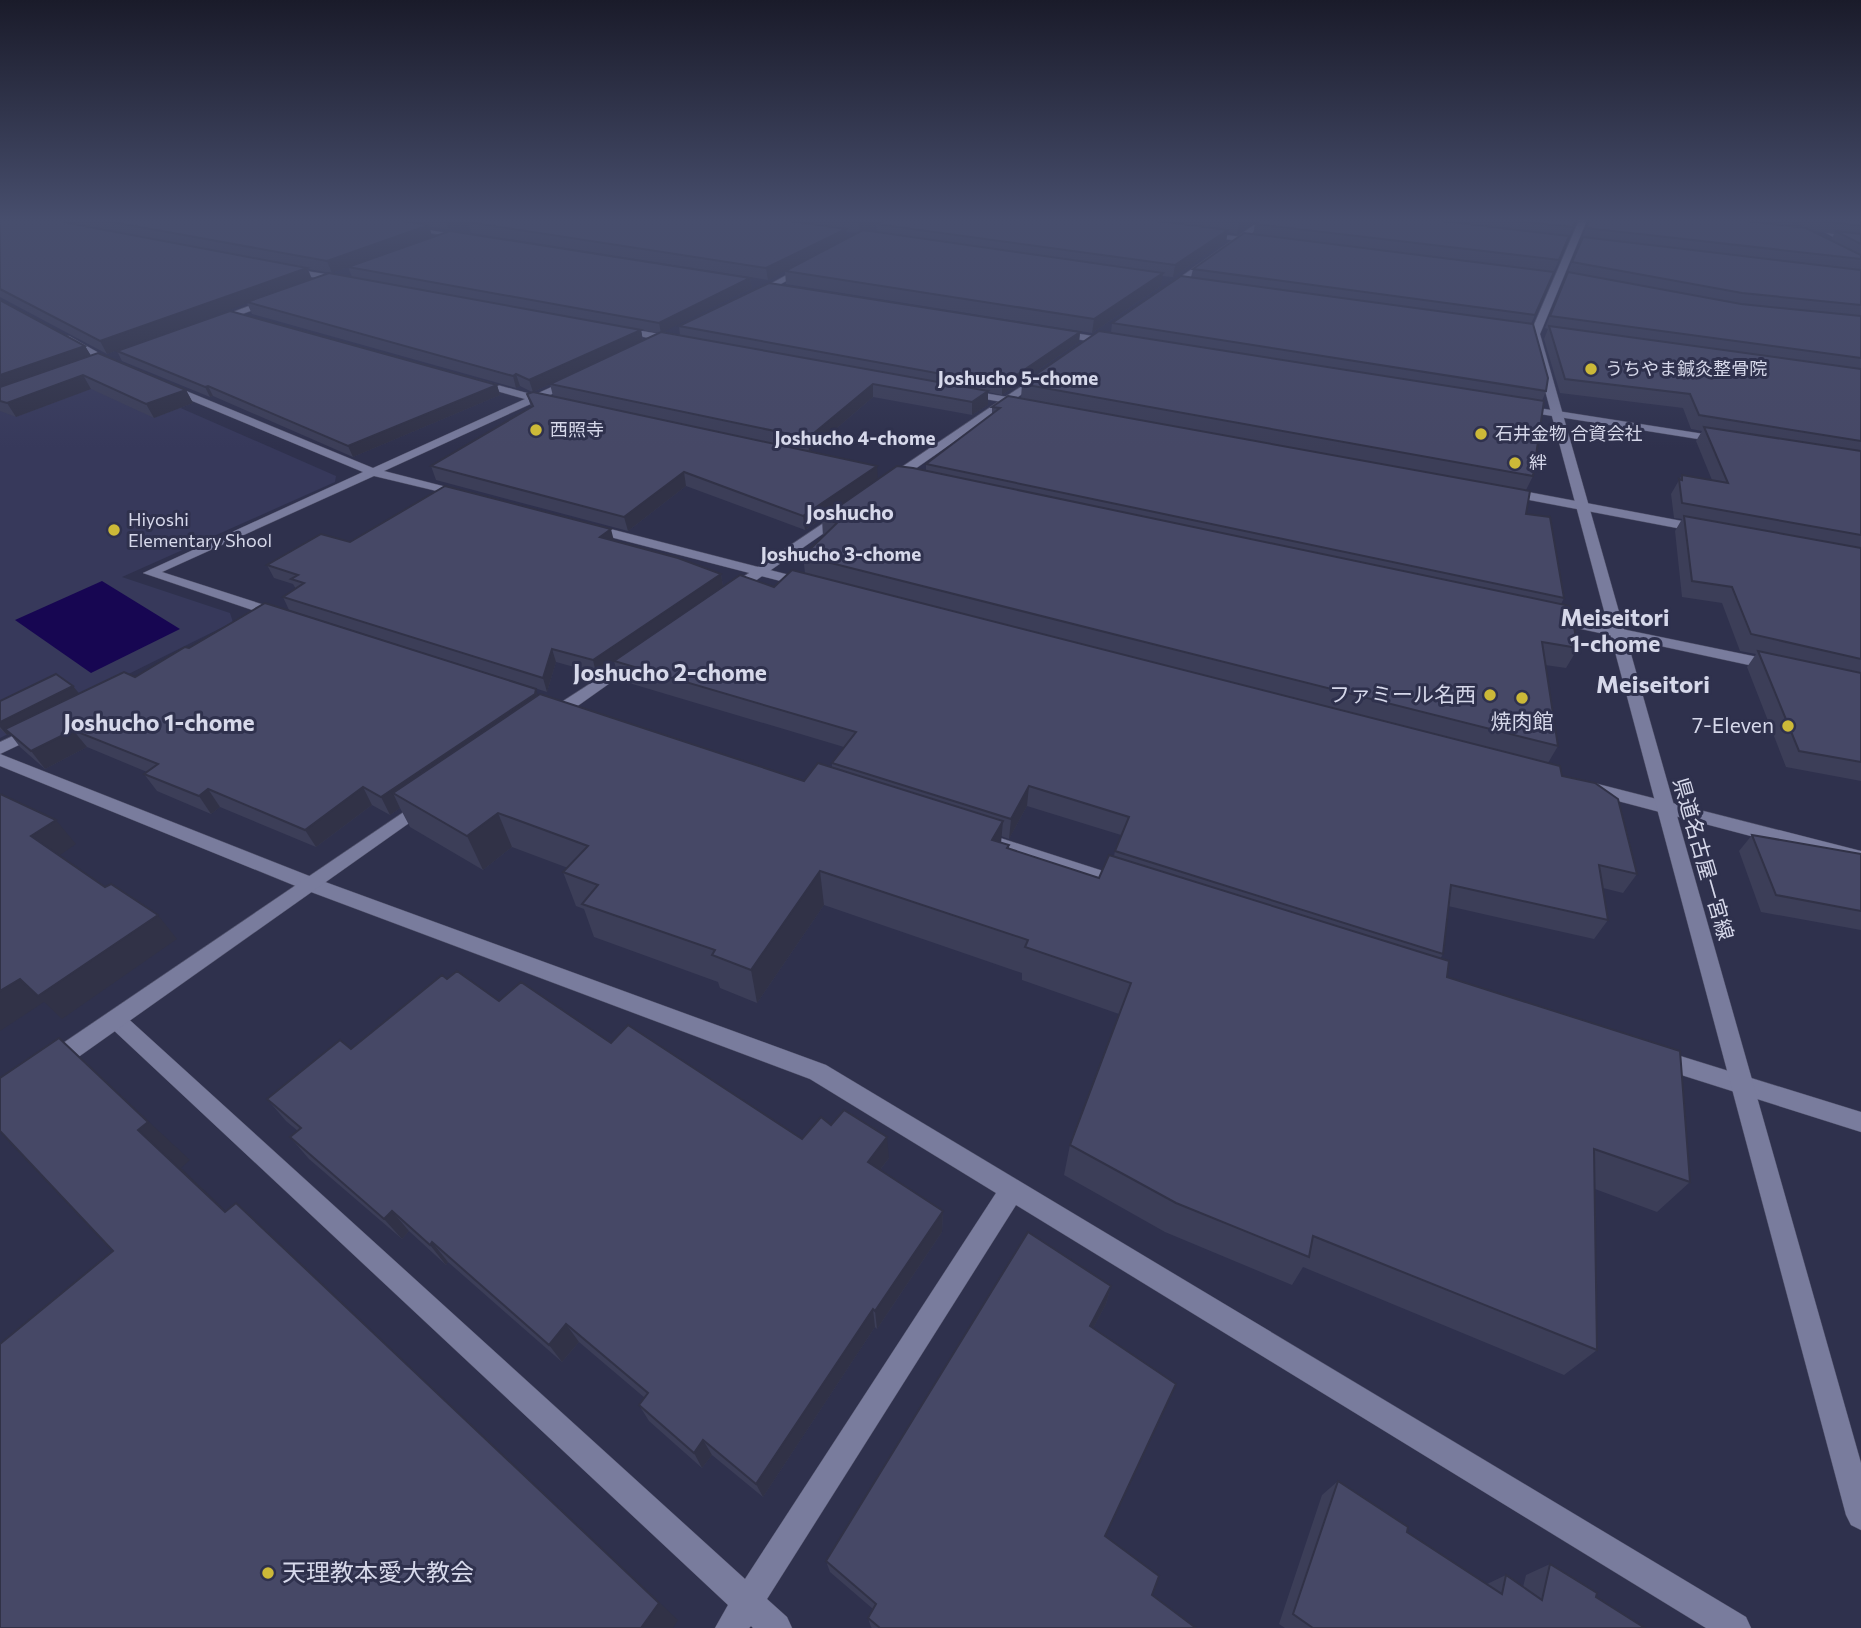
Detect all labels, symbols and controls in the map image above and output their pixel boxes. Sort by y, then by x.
place label: うちやま鍼灸整骨院 [1605,357,1767,379]
marker: うちやま鍼灸整骨院 [1583,361,1599,377]
district label: Joshucho 5-chome [938,366,1098,389]
place label: 西照寺 [550,418,604,440]
marker: 西照寺 [528,422,544,438]
place label: 石井金物 合資会社 [1495,422,1642,444]
district label: Joshucho 4-chome [775,426,935,449]
marker: 石井金物 合資会社 [1473,426,1489,442]
place label: 絆 [1529,451,1547,473]
marker: 絆 [1507,455,1523,471]
district label: Joshucho [806,499,894,524]
place label: Hiyoshi Elementary Shool [128,508,272,551]
marker: Hiyoshi Elementary Shool [106,522,122,538]
district label: Joshucho 3-chome [761,542,921,565]
district label: Meiseitori 1-chome [1560,603,1670,657]
district label: Joshucho 2-chome [573,658,767,686]
district label: Meiseitori [1596,669,1710,698]
place label: ファミール名西 [1329,681,1476,706]
marker: ファミール名西 [1482,687,1498,703]
marker: 焼肉館 [1514,690,1530,706]
district label: Joshucho 1-chome [63,708,255,736]
place label: 焼肉館 [1491,708,1554,733]
place label: 7-Eleven [1692,712,1774,737]
marker: 7-Eleven [1780,718,1796,734]
street label: 県道名古屋一宮線 [1669,774,1740,943]
place label: 天理教本愛大教会 [282,1557,474,1586]
marker: 天理教本愛大教会 [260,1565,276,1581]

